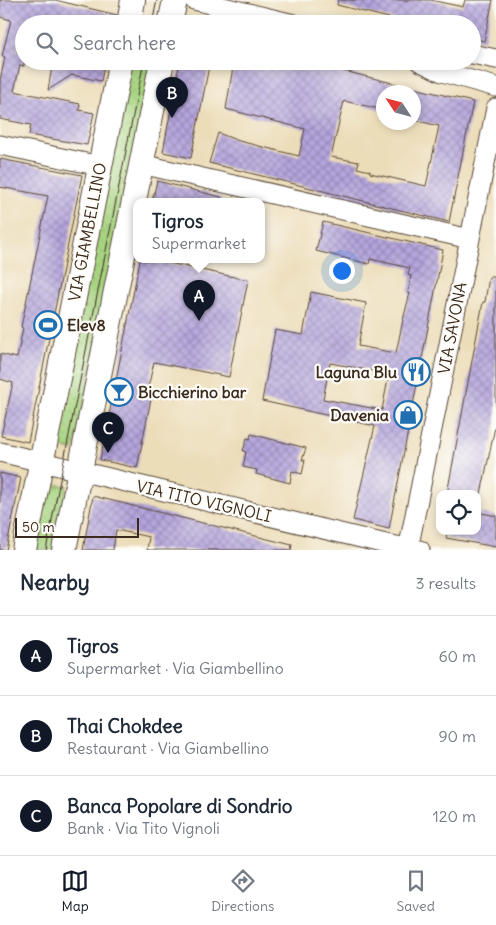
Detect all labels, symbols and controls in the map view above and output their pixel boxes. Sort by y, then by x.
search box [15,15,481,70]
icon: search [33,29,61,57]
text: Search here [73,31,176,55]
pin: B [156,77,188,118]
north arrow [376,85,421,130]
street label: VIA GIAMBELLINO [64,161,110,303]
popup [133,198,265,263]
text: Tigros [152,209,204,233]
text: Supermarket [152,233,246,253]
your location [329,258,355,284]
pin: A [183,280,215,321]
street label: VIA SAVONA [433,280,471,376]
sports icon: Elev8 [33,310,63,340]
place label: Elev8 [67,315,106,335]
restaurant icon: Laguna Blu [401,357,431,387]
place label: Laguna Blu [315,362,398,383]
bar icon: Bicchierino bar [104,377,134,407]
place label: Bicchierino bar [138,382,247,402]
shop icon: Davenia [393,400,423,430]
place label: Davenia [330,405,389,425]
pin: C [92,412,124,453]
street label: VIA TITO VIGNOLI [135,476,273,526]
map controls [436,490,481,535]
button: locate [436,490,481,535]
scale bar [15,515,139,538]
text: 50 m [22,518,55,536]
text: Nearby [20,569,90,596]
text: 3 results [416,573,476,593]
text: Tigros [67,634,119,658]
text: A [31,646,41,666]
text: 60 m [438,646,476,666]
text: Supermarket · Via Giambellino [67,658,284,678]
text: Thai Chokdee [67,714,183,738]
text: B [31,726,41,746]
text: 90 m [438,726,476,746]
text: Restaurant · Via Giambellino [67,738,269,758]
text: Banca Popolare di Sondrio [67,794,293,818]
text: C [31,806,41,826]
text: 120 m [433,806,476,826]
text: Bank · Via Tito Vignoli [67,818,220,838]
tab: Map [61,867,89,915]
tab: Directions [211,867,274,915]
tab: Saved [397,867,435,915]

